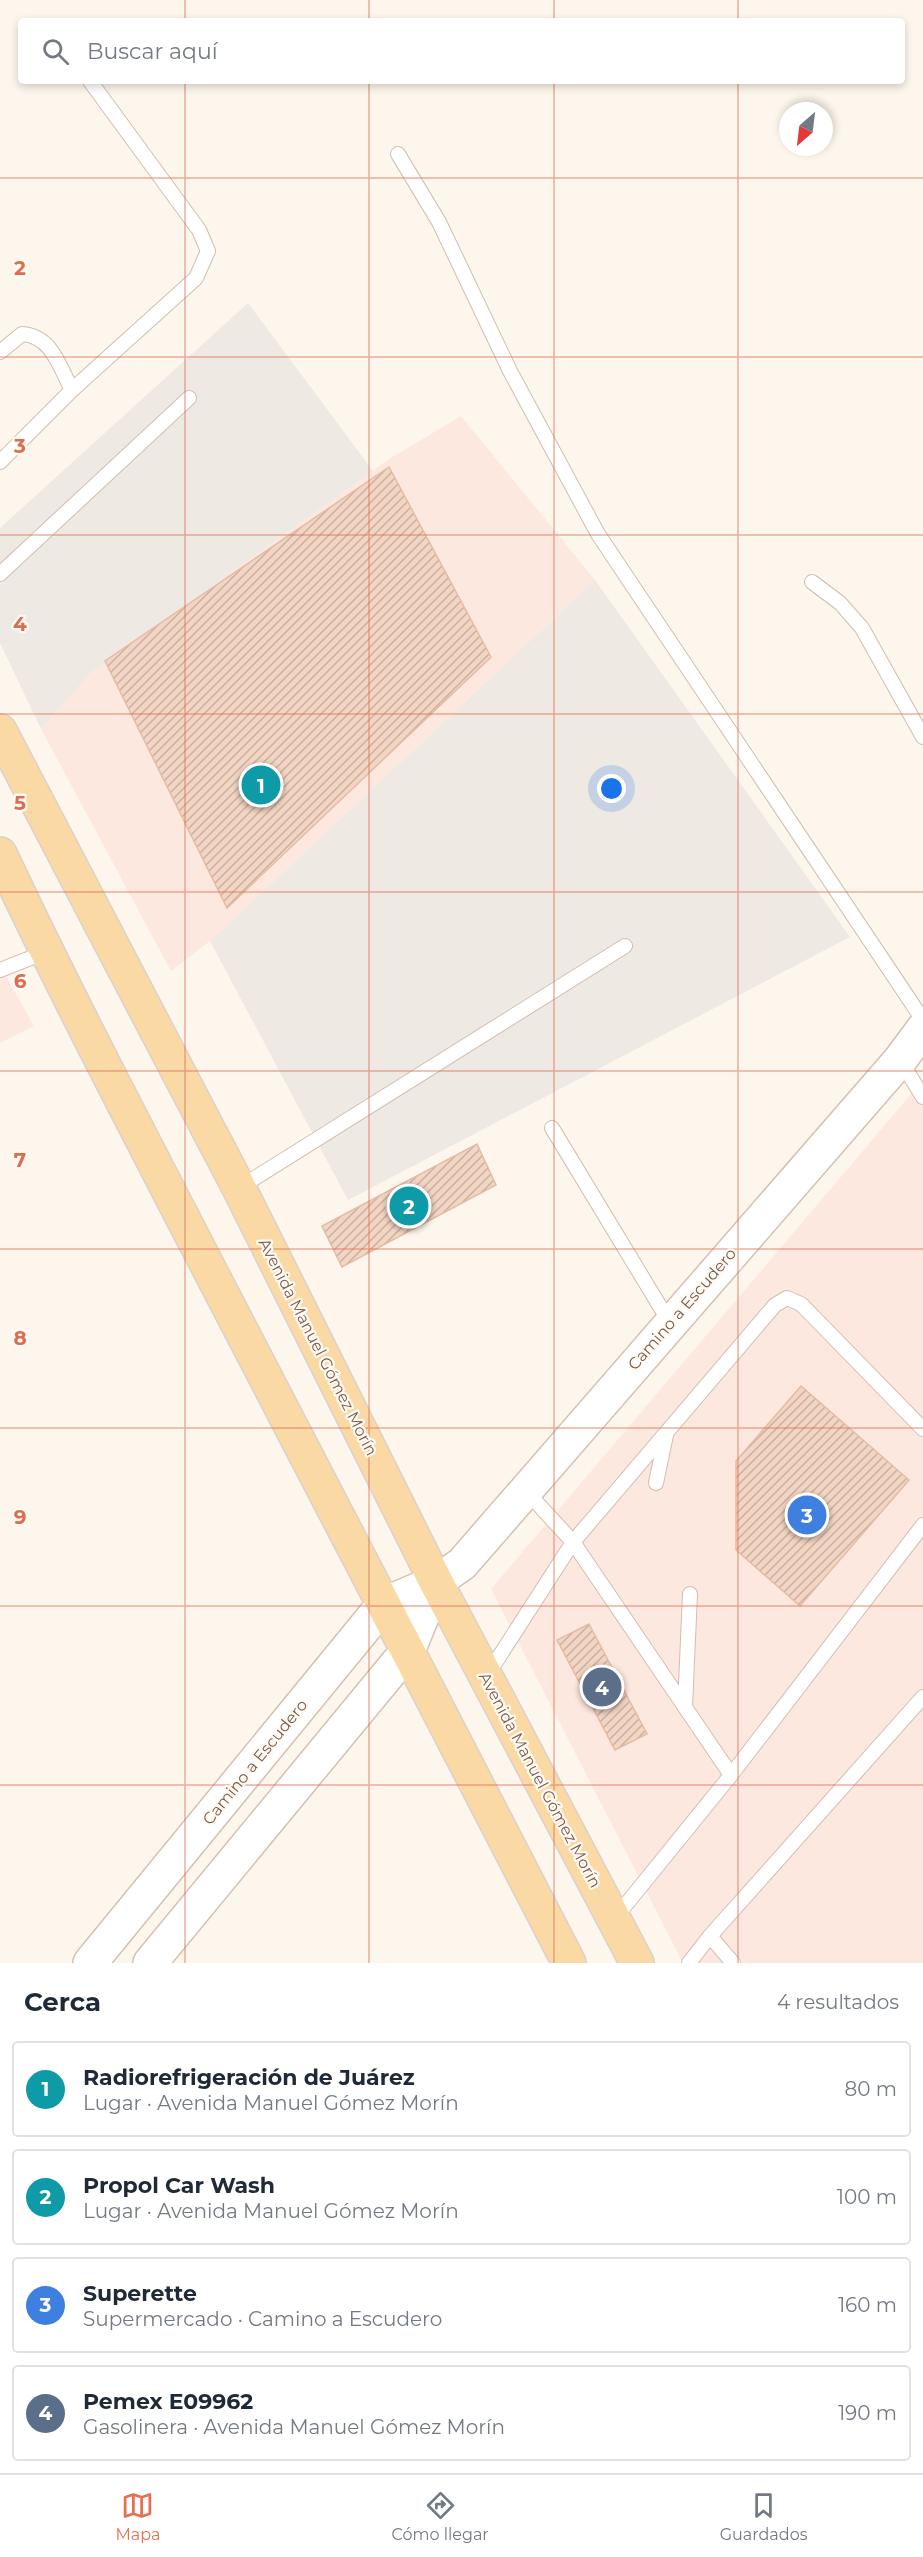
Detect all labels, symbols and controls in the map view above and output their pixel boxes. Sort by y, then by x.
search box [18,18,905,84]
icon: search [39,35,72,68]
text: Buscar aquí [87,38,218,65]
north arrow [779,102,833,156]
text: 2 [14,256,26,280]
text: 3 [13,434,26,458]
text: 4 [13,612,27,636]
pin: 1 [242,762,280,808]
your location [597,774,626,803]
text: 5 [14,791,26,815]
text: 6 [14,969,27,993]
text: 7 [14,1148,26,1172]
pin: 2 [390,1184,428,1228]
street label: Avenida Manuel Gómez Morín [255,1235,381,1459]
street label: Camino a Escudero [624,1244,740,1374]
text: 8 [13,1326,27,1350]
pin: 3 [788,1492,826,1538]
text: 9 [14,1505,26,1529]
pin: 4 [582,1664,622,1710]
street label: Avenida Manuel Gómez Morín [475,1669,605,1891]
street label: Camino a Escudero [199,1696,311,1828]
text: Cerca [24,1986,101,2018]
text: 4 resultados [777,1990,899,2014]
text: Radiorefrigeración de Juárez [83,2064,415,2091]
text: 1 [42,2077,49,2101]
text: 80 m [845,2077,897,2101]
text: Lugar · Avenida Manuel Gómez Morín [83,2091,459,2115]
text: Propol Car Wash [83,2172,275,2199]
text: 2 [40,2185,51,2209]
text: 100 m [837,2185,897,2209]
text: Lugar · Avenida Manuel Gómez Morín [83,2199,459,2223]
text: Superette [83,2280,197,2307]
text: 3 [40,2293,51,2317]
text: 160 m [838,2293,897,2317]
text: Supermercado · Camino a Escudero [83,2307,442,2331]
text: Pemex E09962 [83,2388,253,2415]
text: 4 [39,2401,52,2425]
text: 190 m [838,2401,897,2425]
text: Gasolinera · Avenida Manuel Gómez Morín [83,2415,505,2439]
tab: Mapa [115,2489,160,2544]
tab: Cómo llegar [391,2489,489,2544]
tab: Guardados [720,2489,807,2544]

